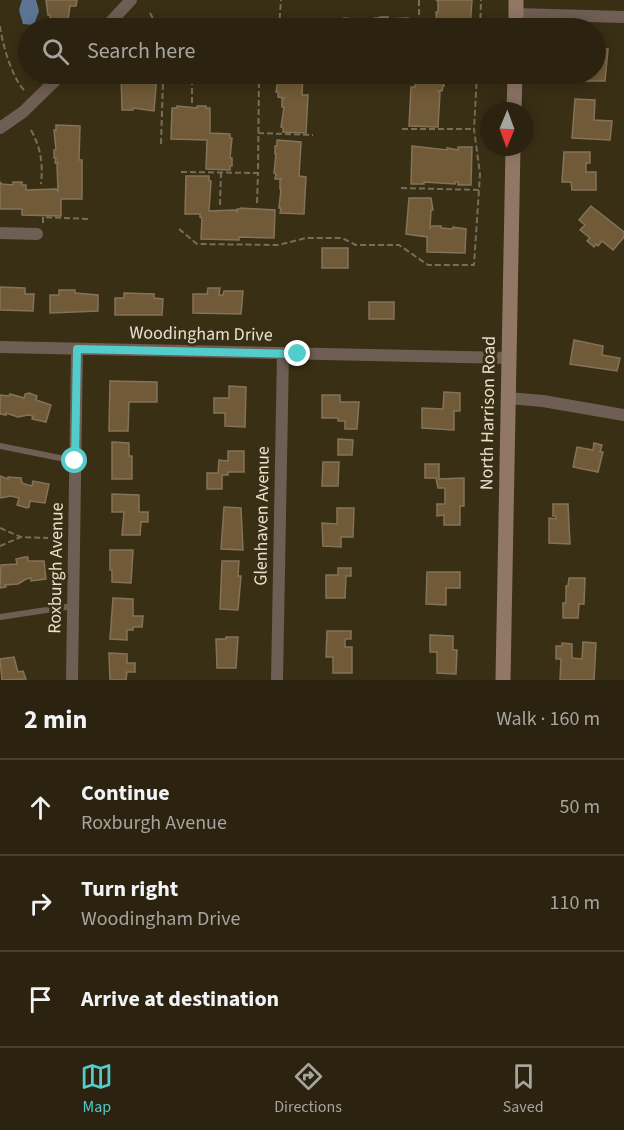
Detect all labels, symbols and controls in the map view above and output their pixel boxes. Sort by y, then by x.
search box [18,18,606,84]
icon: search [39,35,72,68]
text: Search here [87,35,195,67]
north arrow [480,102,534,156]
street label: Woodingham Drive [129,320,273,348]
street label: North Harrison Road [474,336,502,490]
route end [284,340,310,366]
street label: Glenhaven Avenue [248,446,276,586]
route start [61,447,87,473]
street label: Roxburgh Avenue [42,502,70,634]
text: 2 min [24,701,87,738]
text: Walk · 160 m [496,705,600,733]
text: Continue [81,777,170,809]
icon: ahead [24,791,57,824]
text: 50 m [560,793,600,821]
text: Roxburgh Avenue [81,809,227,837]
text: Turn right [81,873,178,905]
icon: right [24,887,57,920]
text: 110 m [550,889,600,917]
text: Woodingham Drive [81,905,240,933]
icon: arrive [24,983,57,1016]
text: Arrive at destination [81,983,279,1015]
tab: Map [80,1060,113,1118]
tab: Directions [274,1060,342,1118]
tab: Saved [503,1060,544,1118]

